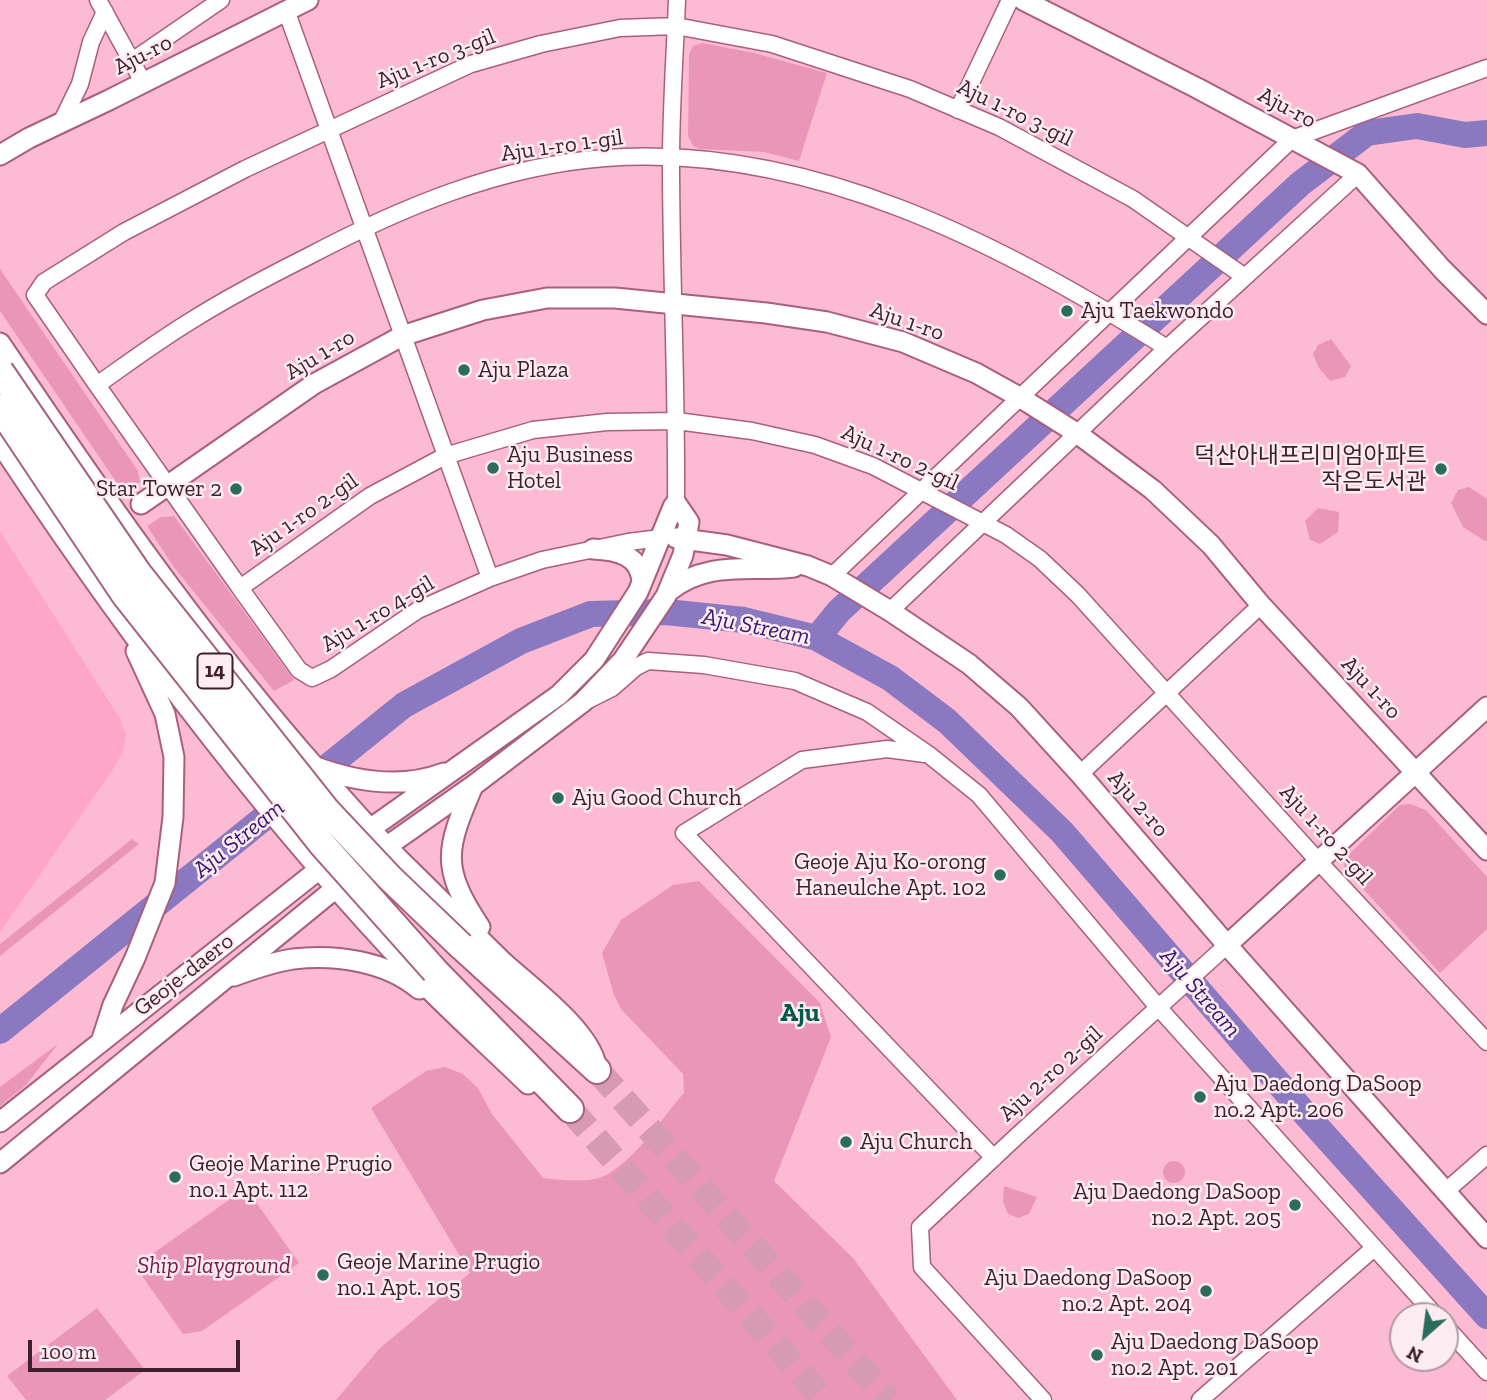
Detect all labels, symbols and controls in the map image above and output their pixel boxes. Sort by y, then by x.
street label: Aju 1-ro 3-gil [373,23,499,95]
street label: Aju-ro [109,29,177,81]
street label: Aju 1-ro 3-gil [953,73,1077,153]
street label: Aju-ro [1253,81,1321,135]
street label: Aju 1-ro 1-gil [499,124,625,168]
street label: Aju 1-ro [867,297,947,347]
place label: Aju Taekwondo [1081,297,1234,325]
marker: Aju Taekwondo [1059,303,1075,319]
street label: Aju 1-ro [280,324,360,386]
place label: Aju Plaza [478,356,569,384]
marker: Aju Plaza [456,362,472,378]
street label: Aju 1-ro 2-gil [837,419,963,497]
place label: Aju Business Hotel [507,441,633,495]
place label: 덕산아내프리미엄아파트 작은도서관 [1194,442,1427,496]
marker: Aju Business Hotel [485,460,501,476]
marker: 덕산아내프리미엄아파트 작은도서관 [1433,461,1449,477]
street label: Aju 1-ro 2-gil [244,467,364,563]
place label: Star Tower 2 [96,475,222,503]
marker: Star Tower 2 [228,481,244,497]
street label: Aju 1-ro 4-gil [317,570,439,658]
water label: Aju Stream [700,602,812,652]
street label: Aju 1-ro [1335,651,1407,725]
road number: 14 [198,654,232,688]
street label: Aju 2-ro [1102,765,1174,843]
street label: Aju 1-ro 2-gil [1273,779,1379,891]
place label: Aju Good Church [572,784,742,812]
marker: Aju Good Church [550,790,566,806]
water label: Aju Stream [188,793,290,885]
place label: Geoje Aju Ko-orong Haneulche Apt. 102 [794,848,986,902]
marker: Geoje Aju Ko-orong Haneulche Apt. 102 [992,867,1008,883]
street label: Geoje-daero [129,927,239,1023]
water label: Aju Stream [1153,942,1247,1044]
district label: Aju [780,998,820,1030]
street label: Aju 2-ro 2-gil [994,1020,1108,1128]
place label: Aju Daedong DaSoop no.2 Apt. 206 [1214,1070,1422,1124]
marker: Aju Daedong DaSoop no.2 Apt. 206 [1192,1089,1208,1105]
place label: Aju Church [860,1128,972,1156]
marker: Aju Church [838,1134,854,1150]
place label: Geoje Marine Prugio no.1 Apt. 112 [189,1150,392,1204]
marker: Geoje Marine Prugio no.1 Apt. 112 [167,1169,183,1185]
place label: Aju Daedong DaSoop no.2 Apt. 205 [1073,1178,1281,1232]
marker: Aju Daedong DaSoop no.2 Apt. 205 [1287,1197,1303,1213]
place label: Geoje Marine Prugio no.1 Apt. 105 [337,1248,540,1302]
park label: Ship Playground [137,1252,291,1280]
place label: Aju Daedong DaSoop no.2 Apt. 204 [984,1264,1192,1318]
marker: Geoje Marine Prugio no.1 Apt. 105 [315,1267,331,1283]
marker: Aju Daedong DaSoop no.2 Apt. 204 [1198,1283,1214,1299]
north arrow [1389,1302,1459,1372]
scale bar [32,1326,243,1370]
place label: Aju Daedong DaSoop no.2 Apt. 201 [1111,1328,1319,1382]
text: 100 m [41,1339,96,1364]
text: N [1403,1341,1427,1368]
marker: Aju Daedong DaSoop no.2 Apt. 201 [1089,1347,1105,1363]

